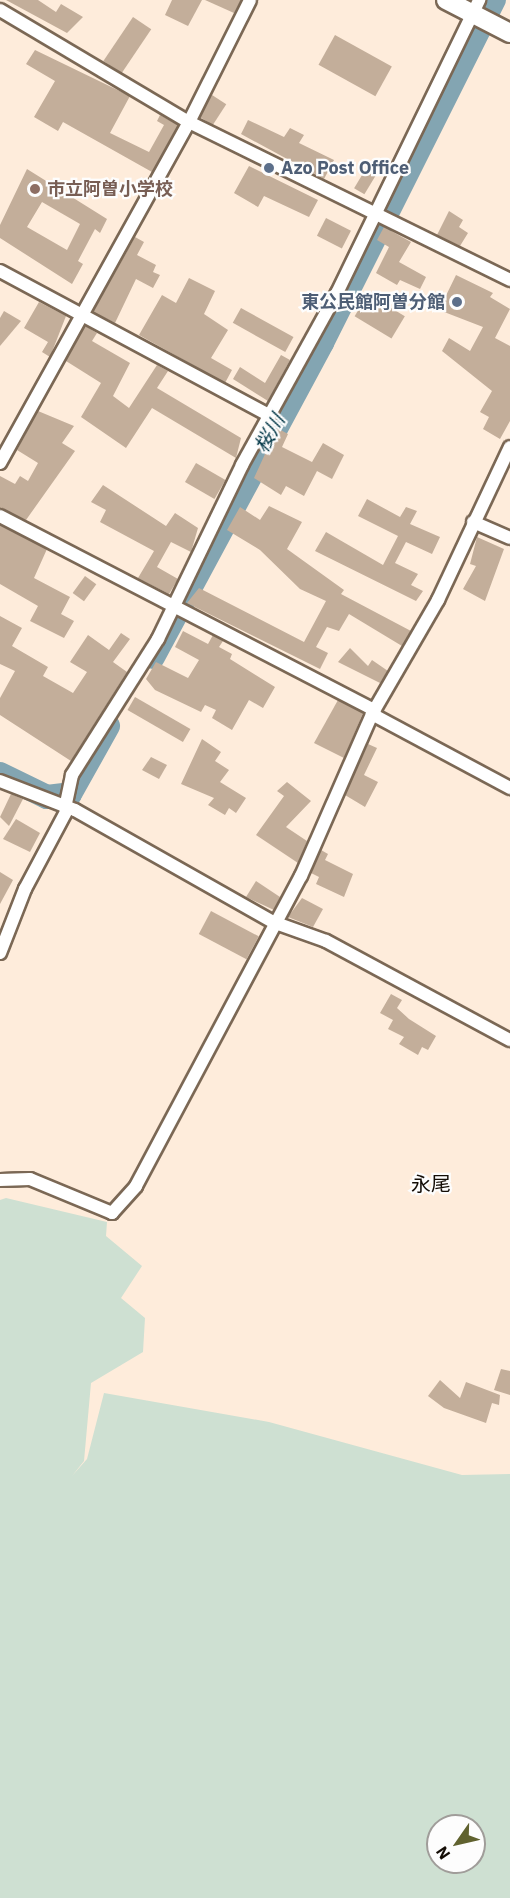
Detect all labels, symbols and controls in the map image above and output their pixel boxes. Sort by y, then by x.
place label: Azo Post Office [281,157,409,179]
marker: Azo Post Office [262,161,276,175]
place label: 市立阿曽小学校 [47,178,173,200]
marker: 市立阿曽小学校 [28,182,42,196]
place label: 東公民館阿曽分館 [301,291,445,313]
marker: 東公民館阿曽分館 [450,295,464,309]
water label: 桜川 [249,410,289,456]
district label: 永尾 [411,1171,451,1195]
north arrow [426,1814,486,1874]
text: N [431,1843,454,1863]

